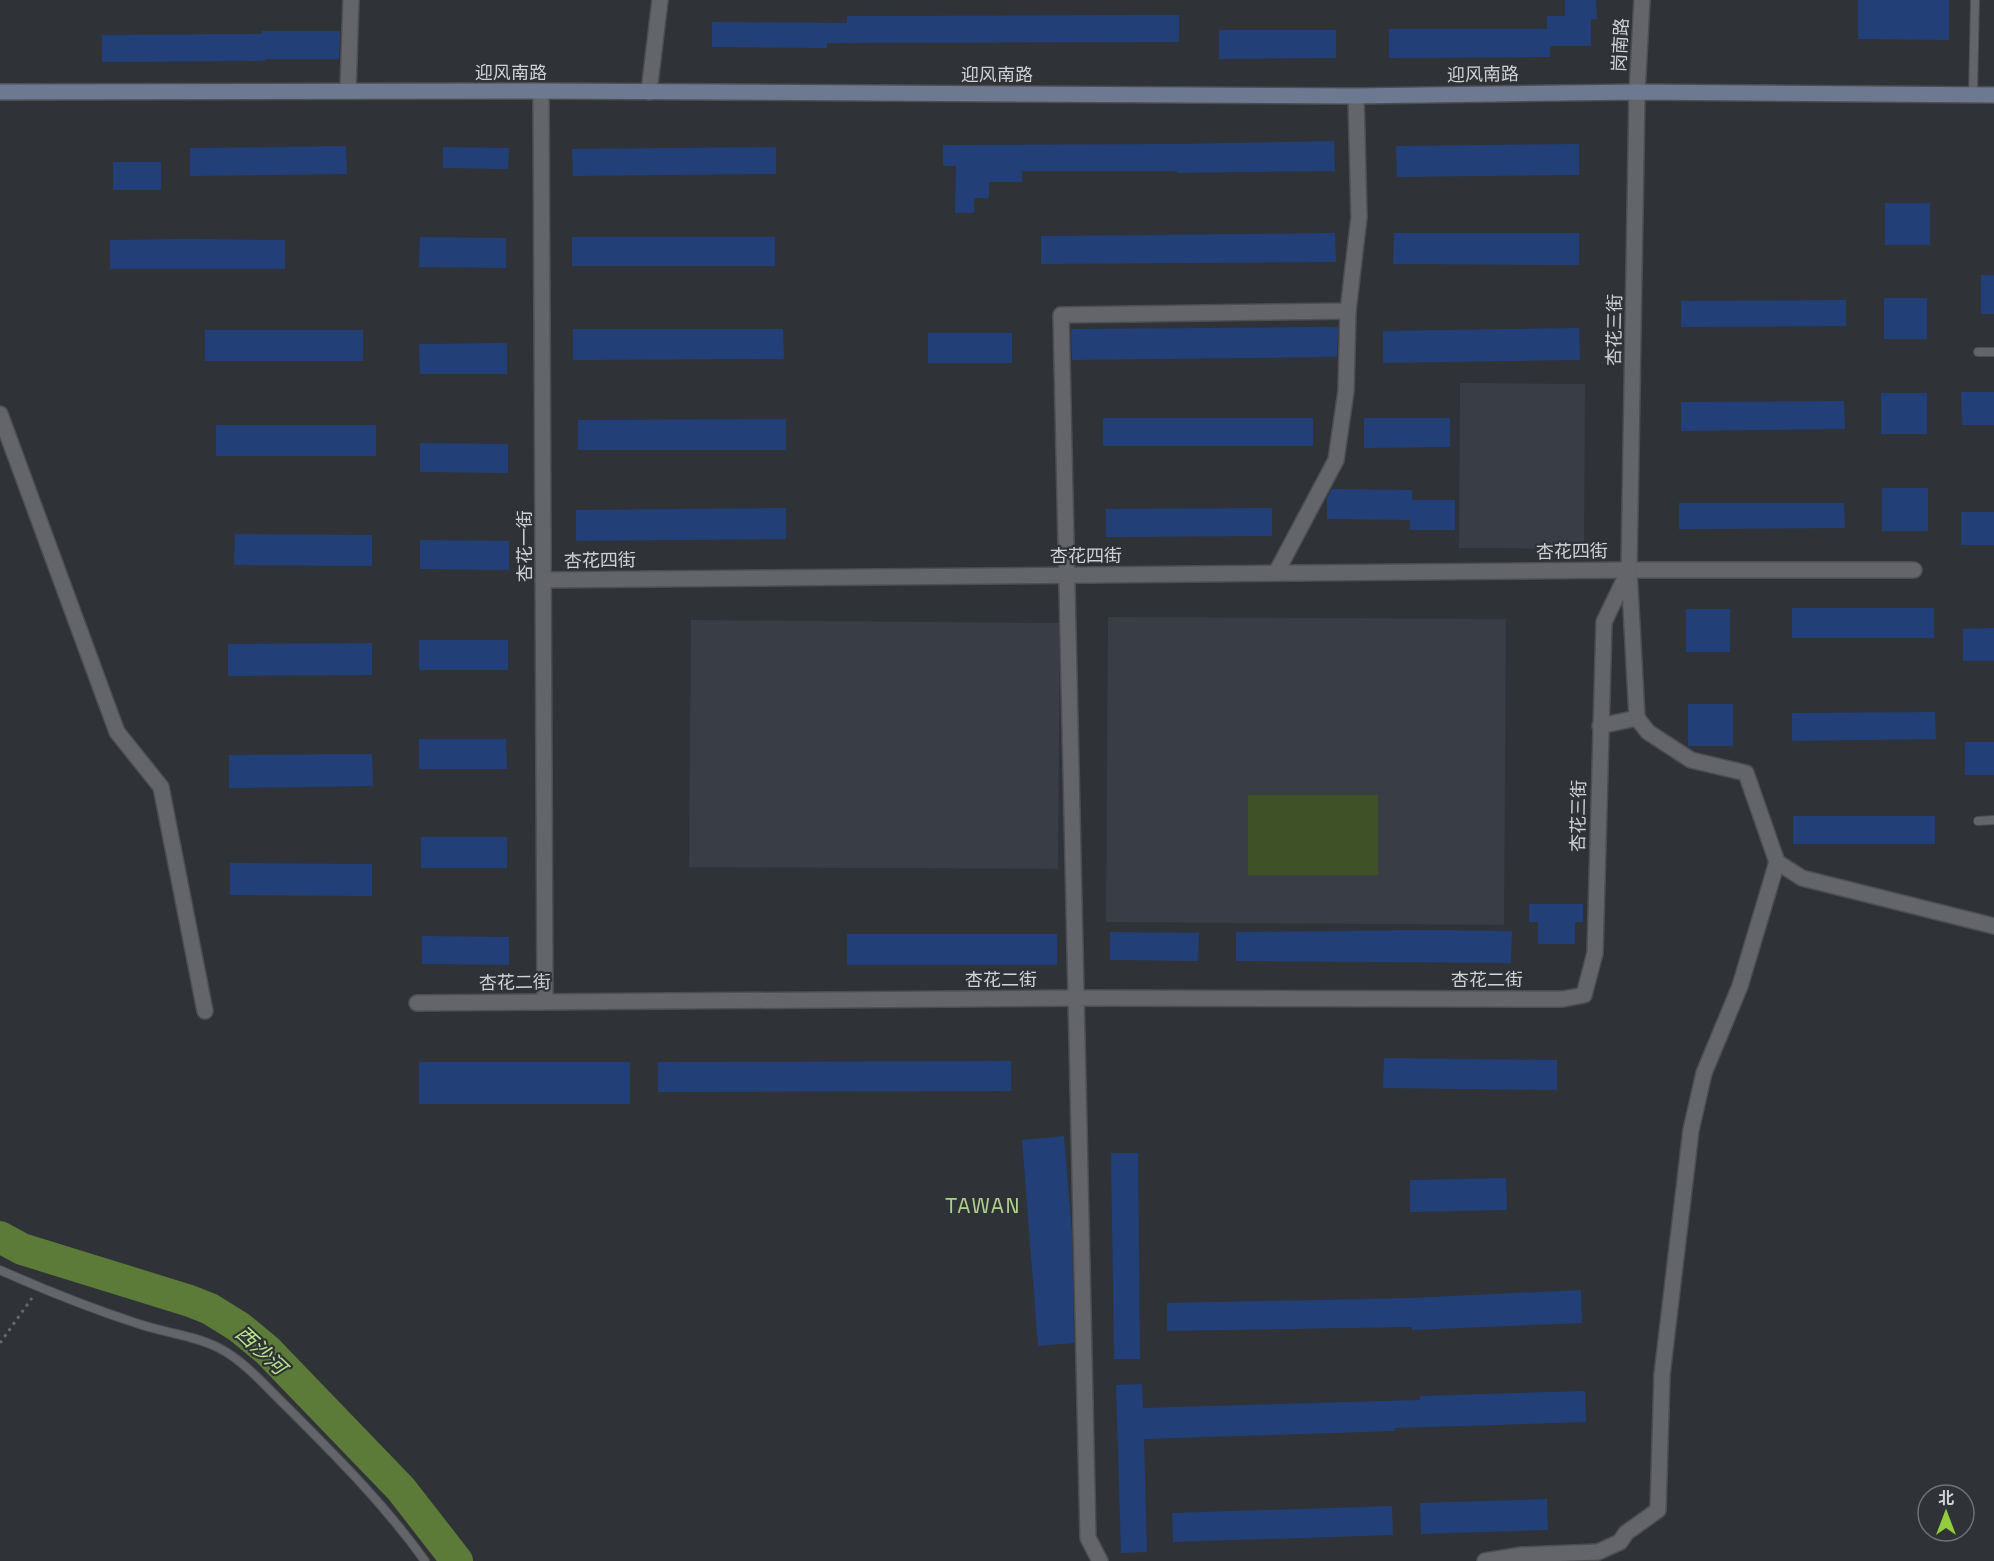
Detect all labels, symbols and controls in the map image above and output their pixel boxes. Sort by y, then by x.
street label: 岗南路 [1607,17,1633,73]
street label: 迎风南路 [475,61,547,84]
street label: 迎风南路 [1447,62,1519,86]
street label: 迎风南路 [961,63,1033,86]
street label: 杏花三街 [1602,294,1626,366]
street label: 杏花一街 [513,510,536,582]
street label: 杏花四街 [1536,539,1608,563]
street label: 杏花四街 [1050,544,1122,567]
street label: 杏花四街 [564,548,636,572]
street label: 杏花三街 [1566,780,1590,852]
street label: 杏花二街 [965,968,1037,991]
street label: 杏花二街 [1451,968,1523,991]
street label: 杏花二街 [479,970,551,994]
district label: TAWAN [945,1192,1021,1219]
water label: 西沙河 [230,1320,295,1383]
north arrow [1916,1483,1976,1543]
text: 北 [1938,1488,1954,1509]

